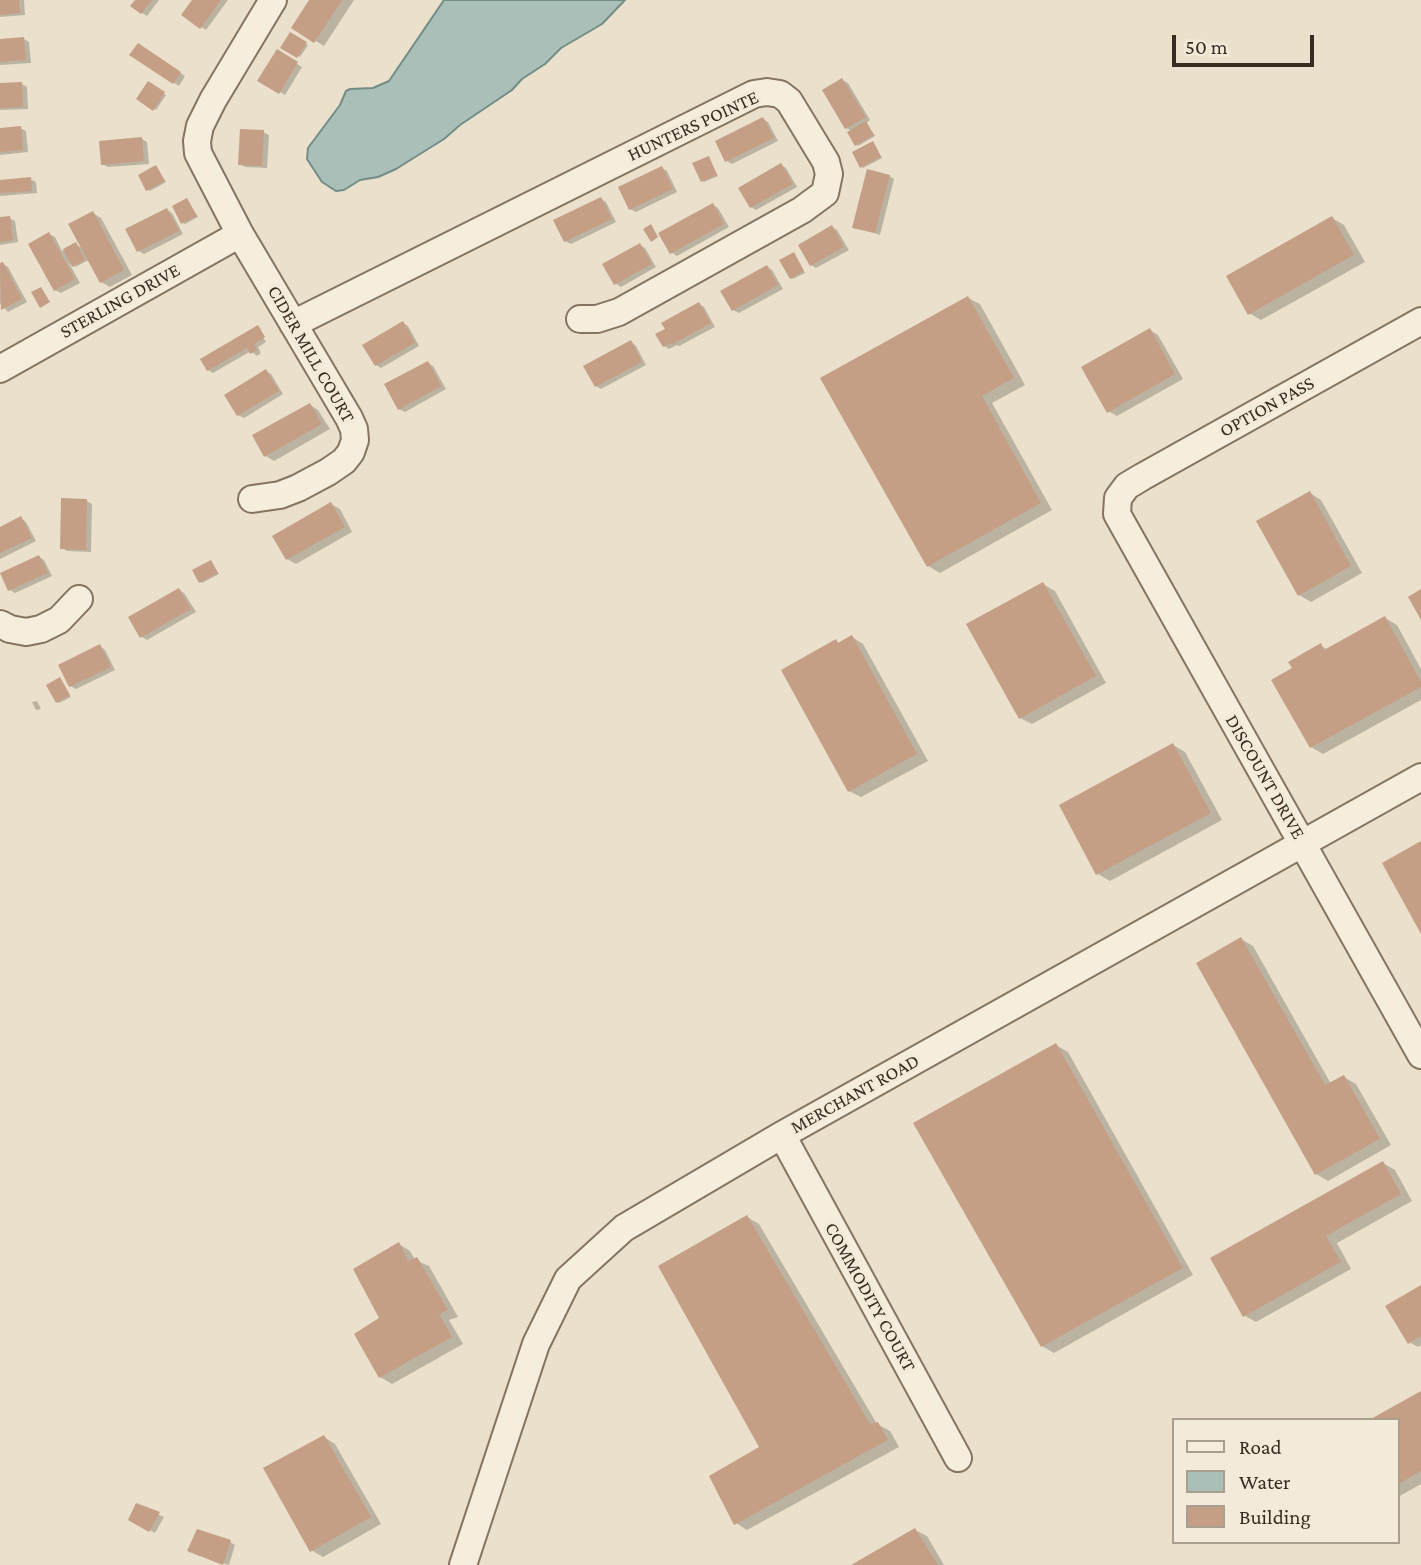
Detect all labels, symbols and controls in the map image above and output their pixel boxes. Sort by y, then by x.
scale bar [1176,21,1318,65]
text: 50 m [1185,35,1228,59]
street label: HUNTERS POINTE [624,86,762,166]
street label: STERLING DRIVE [56,259,184,343]
street label: CIDER MILL COURT [262,281,360,427]
street label: OPTION PASS [1216,372,1318,442]
street label: DISCOUNT DRIVE [1220,711,1310,843]
street label: MERCHANT ROAD [787,1049,923,1139]
street label: COMMODITY COURT [820,1218,920,1376]
legend [1172,1418,1400,1544]
text: Road [1239,1435,1282,1459]
text: Water [1239,1470,1291,1494]
text: Building [1239,1505,1311,1529]

